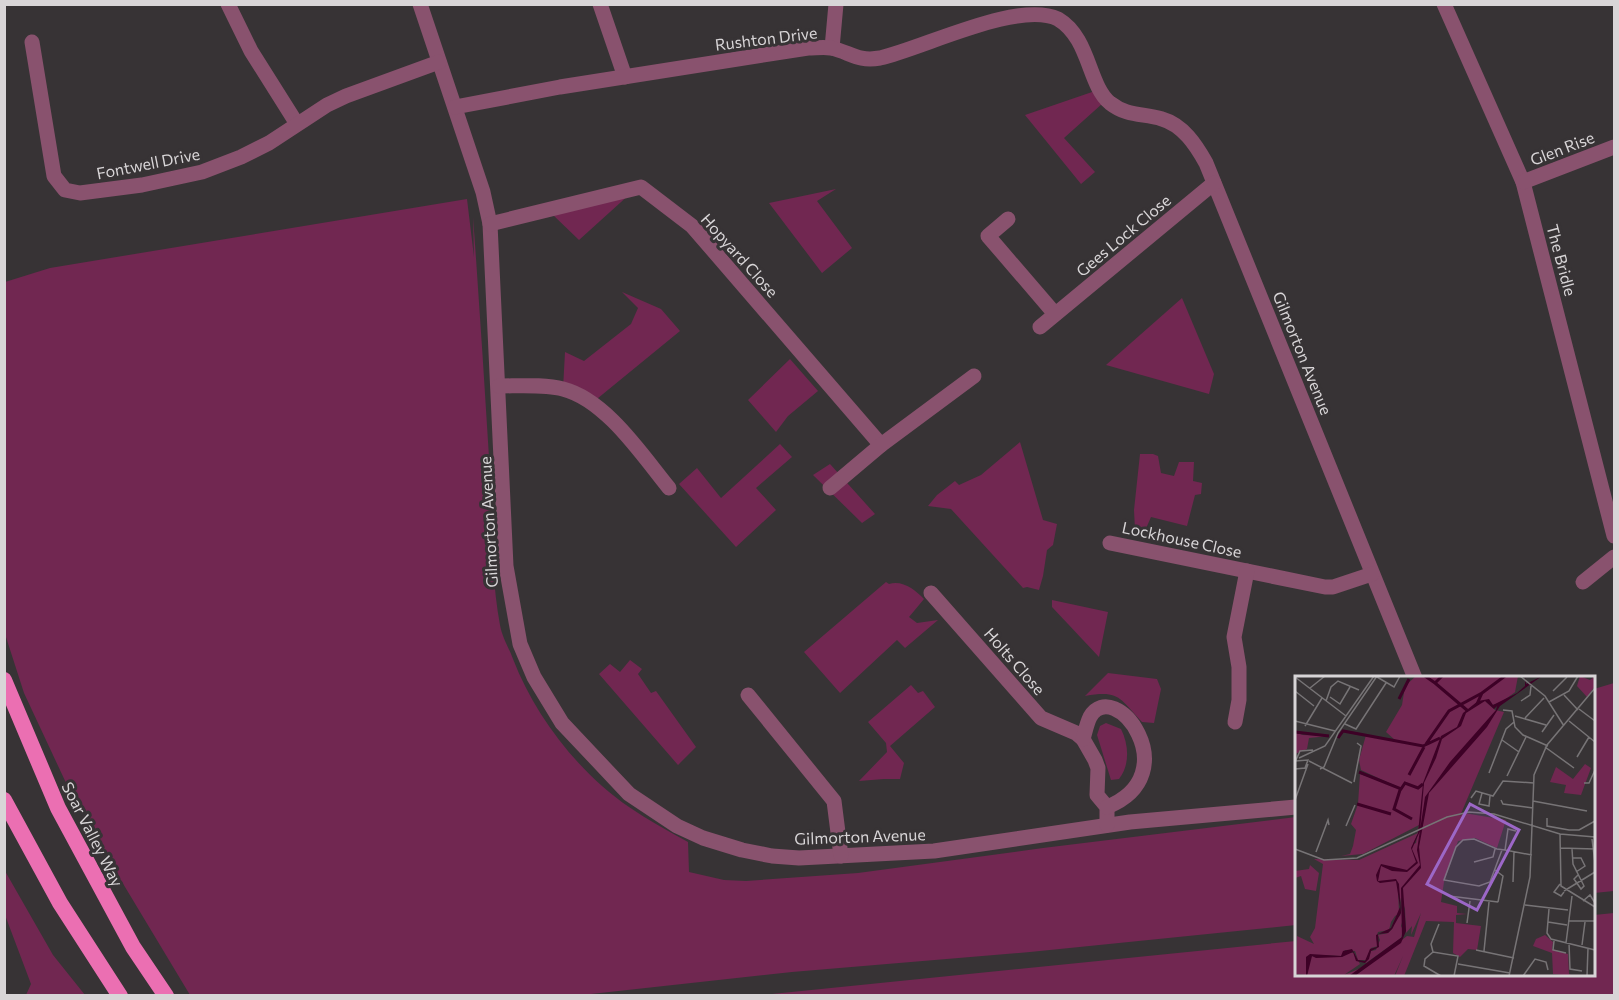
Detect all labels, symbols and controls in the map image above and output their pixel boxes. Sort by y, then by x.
street label: Rushton Drive [714,22,818,54]
street label: Glen Rise [1527,127,1597,169]
street label: Fontwell Drive [95,144,201,182]
street label: Gees Lock Close [1072,190,1174,280]
street label: Hopyard Close [698,209,782,301]
street label: The Bridle [1543,222,1581,298]
street label: Gilmorton Avenue [1270,289,1336,417]
street label: Gilmorton Avenue [475,456,501,588]
street label: Lockhouse Close [1120,517,1244,561]
street label: Holts Close [981,624,1049,698]
inset map [1295,676,1595,976]
street label: Soar Valley Way [58,778,128,890]
street label: Gilmorton Avenue [794,824,926,848]

